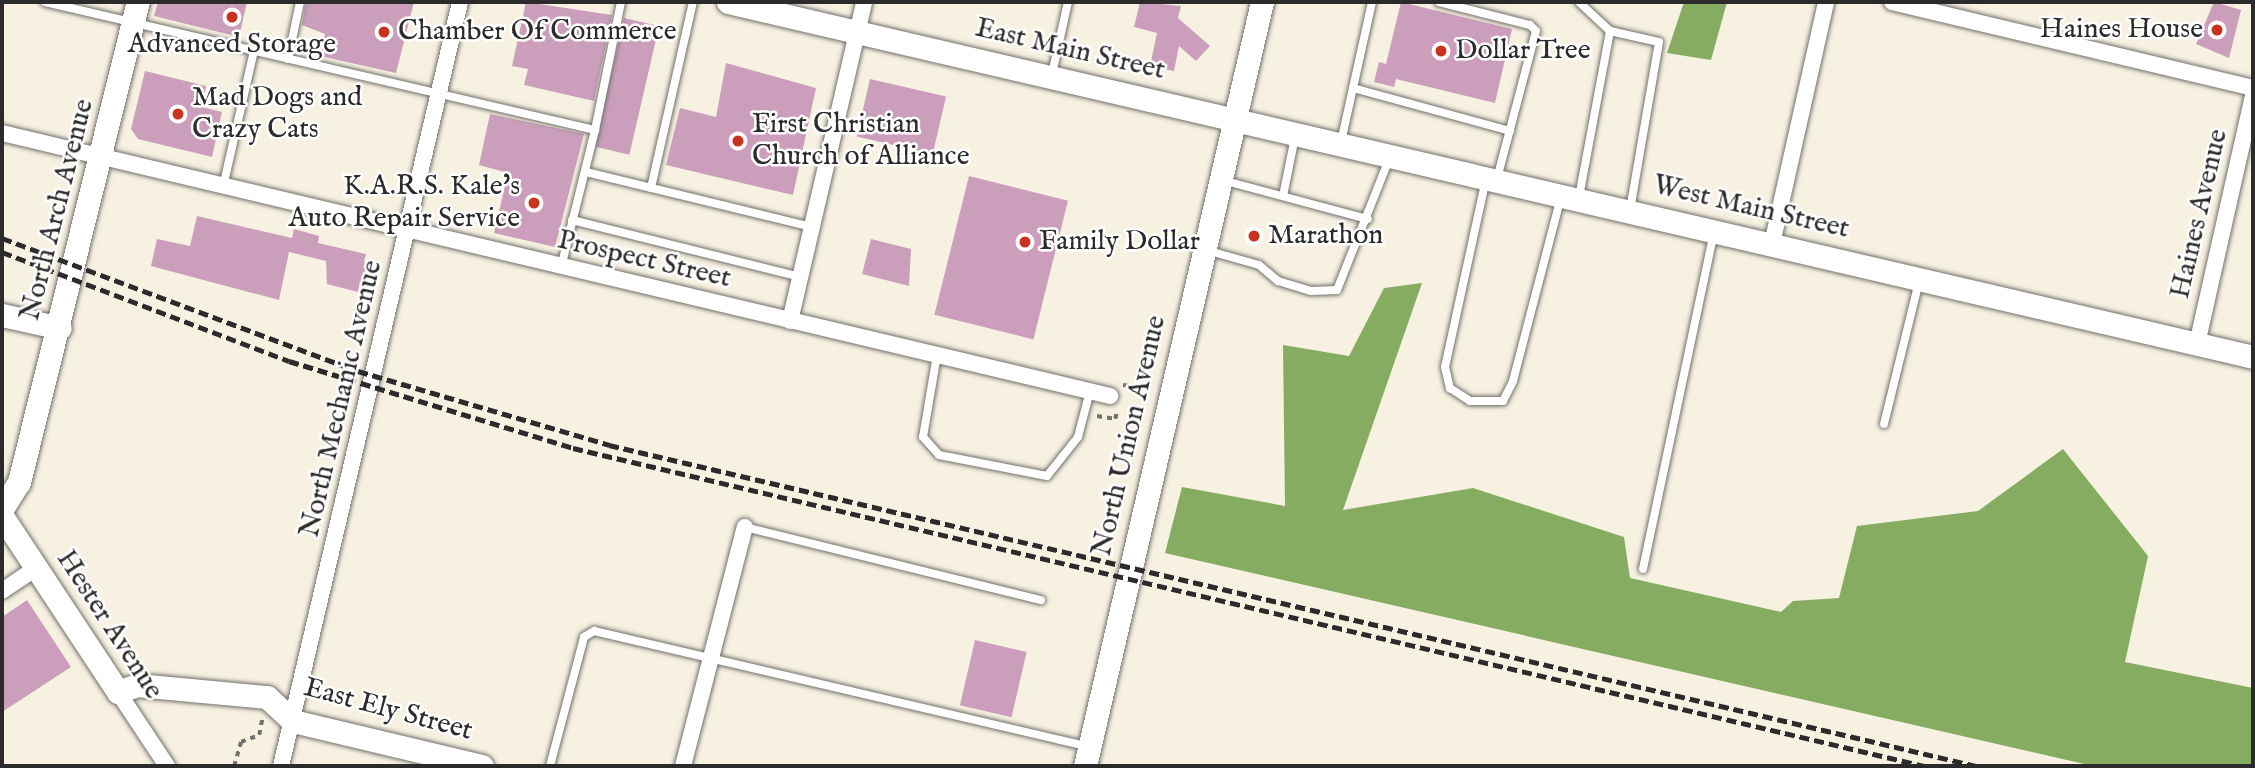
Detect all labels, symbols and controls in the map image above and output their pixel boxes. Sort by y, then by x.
marker: Advanced Storage [224,9,240,25]
street label: East Main Street [972,12,1168,88]
place label: Haines House [2040,13,2203,47]
place label: Chamber Of Commerce [398,15,677,49]
marker: Haines House [2209,22,2225,38]
marker: Chamber Of Commerce [376,24,392,40]
place label: Advanced Storage [128,28,336,62]
place label: Dollar Tree [1455,34,1591,68]
marker: Dollar Tree [1433,43,1449,59]
place label: Mad Dogs and Crazy Cats [192,81,362,147]
street label: North Arch Avenue [14,96,102,324]
marker: Mad Dogs and Crazy Cats [170,106,186,122]
place label: First Christian Church of Alliance [752,108,969,174]
street label: Haines Avenue [2164,126,2236,302]
marker: First Christian Church of Alliance [730,133,746,149]
street label: West Main Street [1650,169,1852,247]
place label: K.A.R.S. Kale's Auto Repair Service [288,170,520,236]
marker: K.A.R.S. Kale's Auto Repair Service [526,195,542,211]
place label: Marathon [1268,219,1383,253]
street label: Prospect Street [554,224,734,296]
place label: Family Dollar [1039,225,1200,259]
marker: Marathon [1246,228,1262,244]
marker: Family Dollar [1017,234,1033,250]
street label: North Mechanic Avenue [294,257,390,541]
street label: North Union Avenue [1086,312,1174,560]
street label: Hester Avenue [48,544,170,706]
street label: East Ely Street [300,671,476,749]

